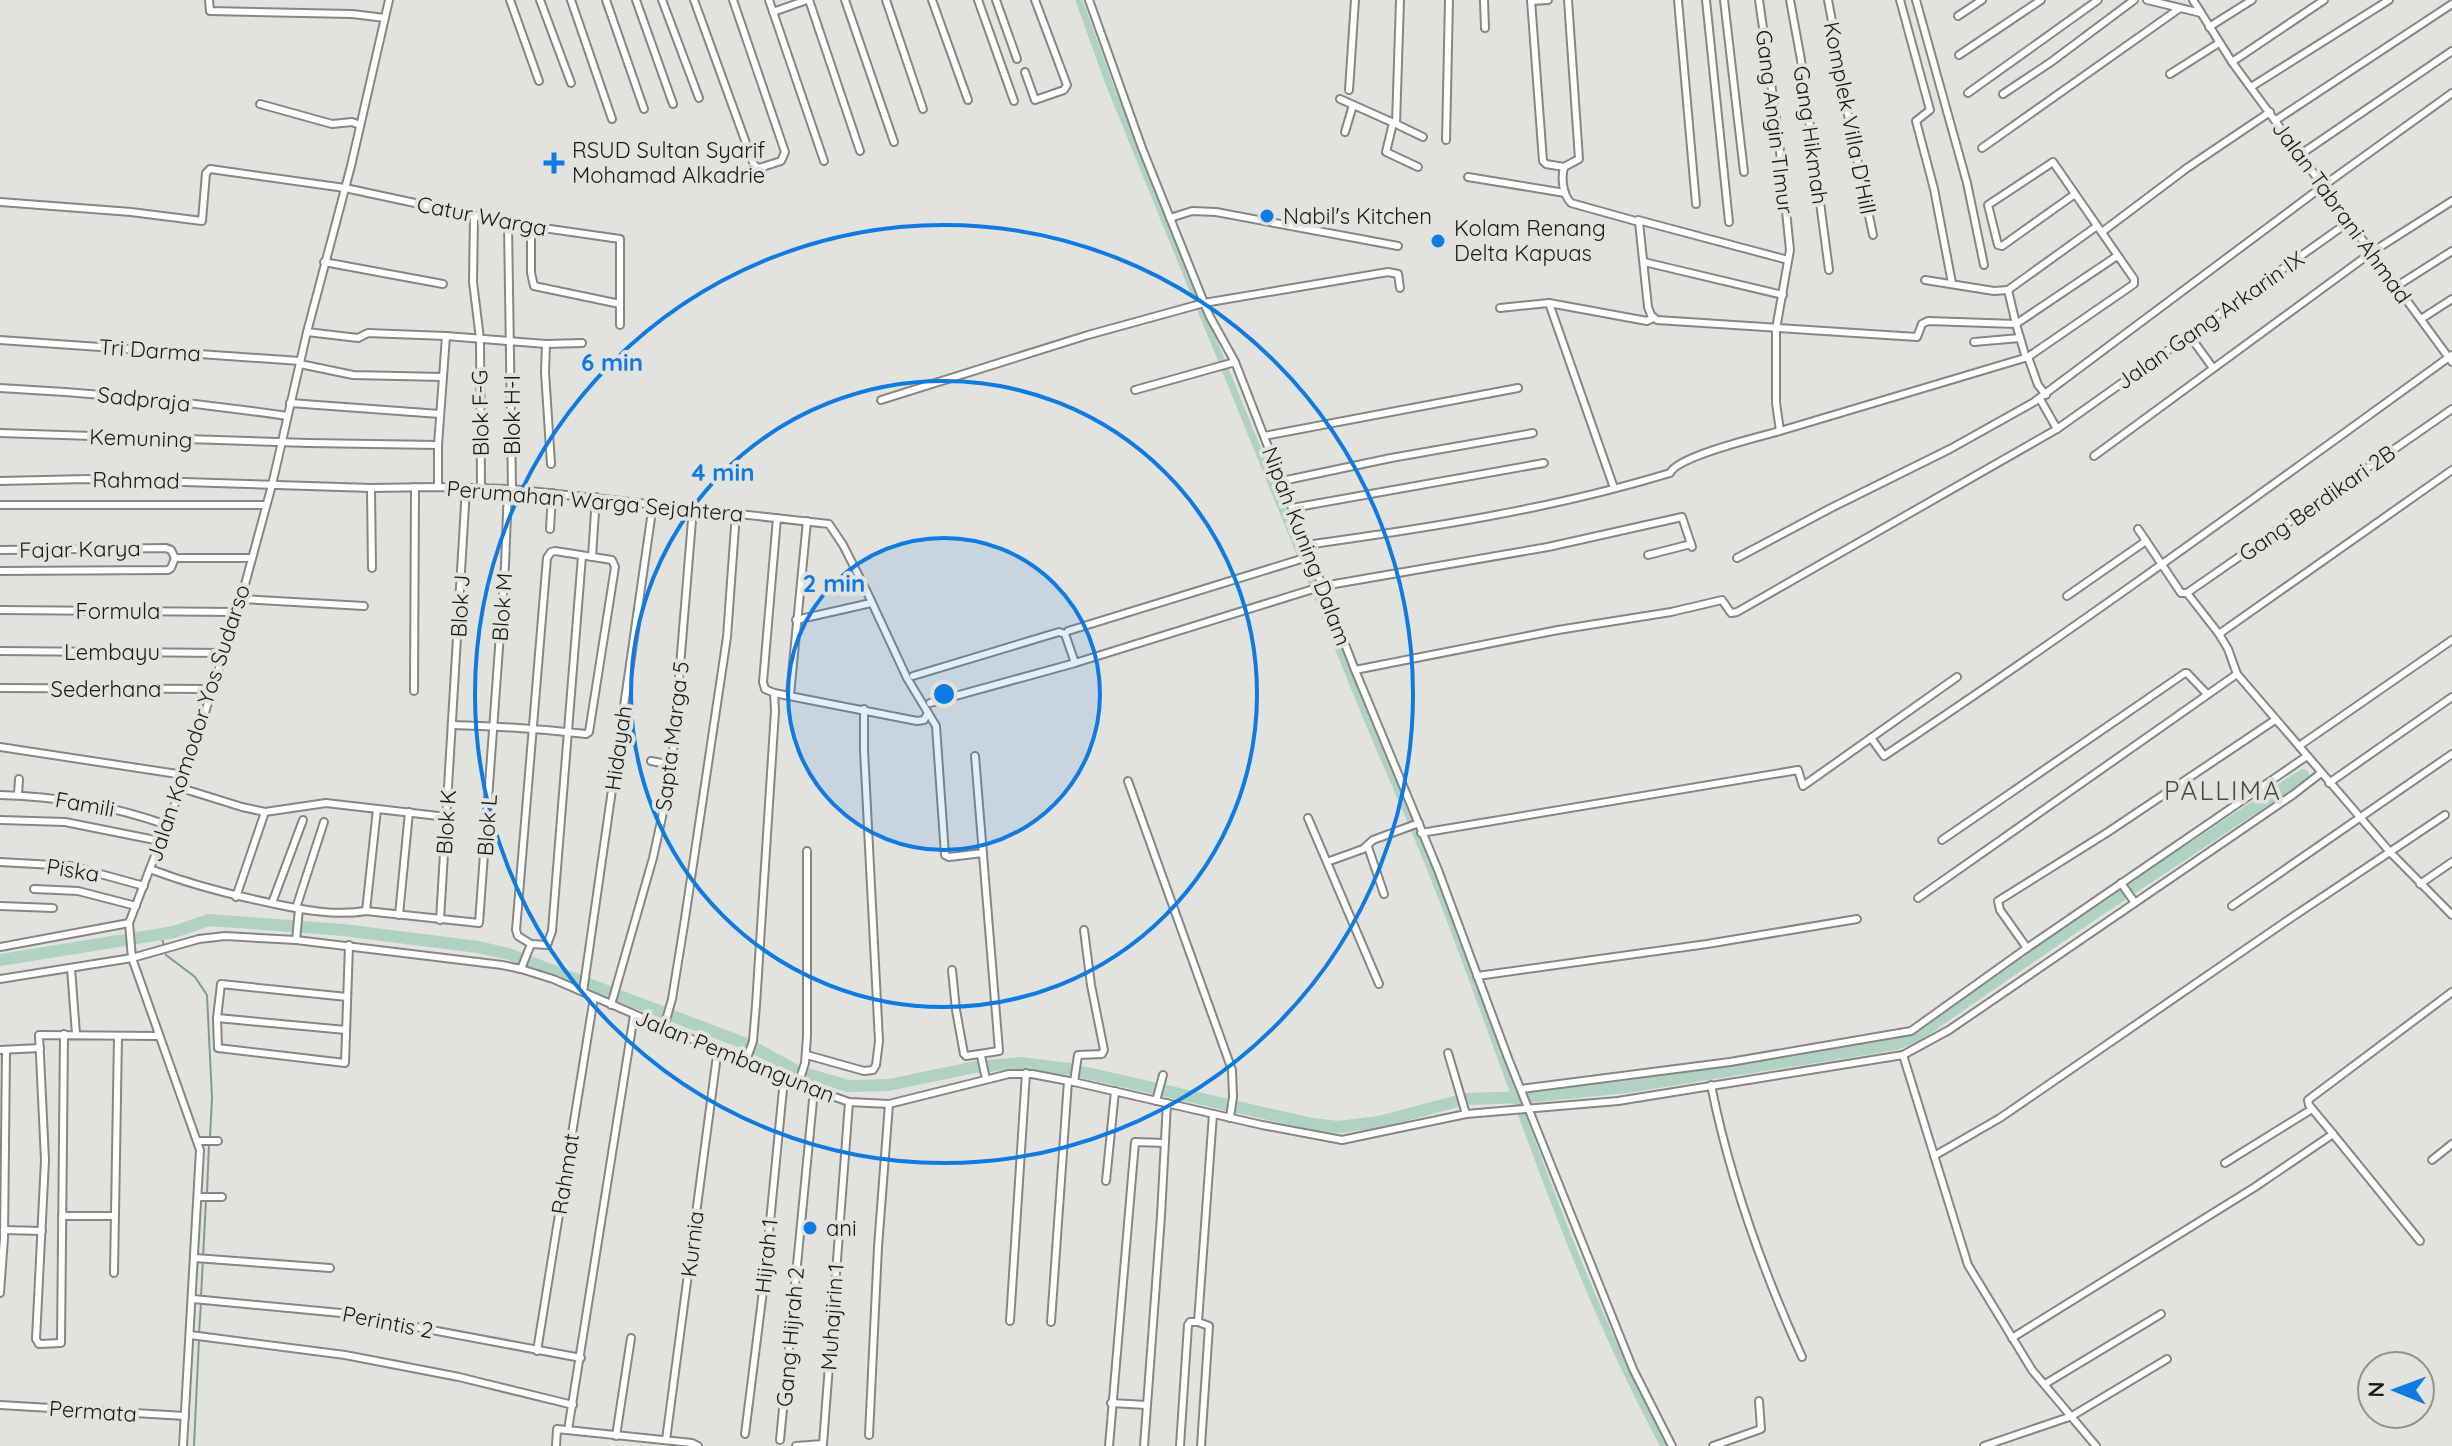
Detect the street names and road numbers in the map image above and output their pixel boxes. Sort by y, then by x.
street label: Komplek Villa D'Hill [1818,19,1882,217]
street label: Gang Angin TImur [1750,28,1800,216]
street label: Gang Hikmah [1787,64,1835,206]
street label: Jalan Tabrani Ahmad [2266,115,2418,309]
street label: Catur Warga [415,190,549,242]
street label: Jalan Gang Arkarin IX [2111,245,2309,395]
street label: Tri Darma [98,332,202,368]
street label: Blok F-G [465,370,495,456]
street label: Blok H-I [498,375,526,455]
street label: Sadpraja [96,380,192,418]
street label: Kemuning [89,422,193,454]
street label: Gang Berdikari 2B [2233,439,2401,567]
street label: Nipah Kuning Dalam [1256,443,1358,649]
street label: Rahmad [92,465,180,495]
street label: Perumahan Warga Sejahtera [446,474,744,528]
street label: Fajar Karya [19,534,141,564]
street label: Blok M [486,572,518,642]
street label: Blok J [444,574,476,638]
street label: Jalan Komodor Yos Sudarso [140,581,256,865]
street label: Formula [76,597,160,625]
street label: Lembayu [64,638,160,666]
street label: Sapta Marga 5 [649,660,695,812]
street label: Sederhana [51,675,161,703]
street label: Hidayah [598,704,638,792]
street label: Famili [53,785,117,823]
street label: Blok K [430,789,462,855]
street label: Blok L [471,793,503,857]
street label: Piska [45,852,101,888]
street label: Jalan Pembangunan [631,1003,839,1109]
street label: Rahmat [545,1132,585,1216]
street label: Kurnia [674,1209,710,1279]
street label: Hijrah 1 [748,1217,784,1295]
street label: Muhajirin 1 [814,1263,850,1371]
street label: Gang Hijrah 2 [770,1266,810,1408]
street label: Perintis 2 [340,1299,436,1345]
street label: Permata [48,1394,138,1428]

